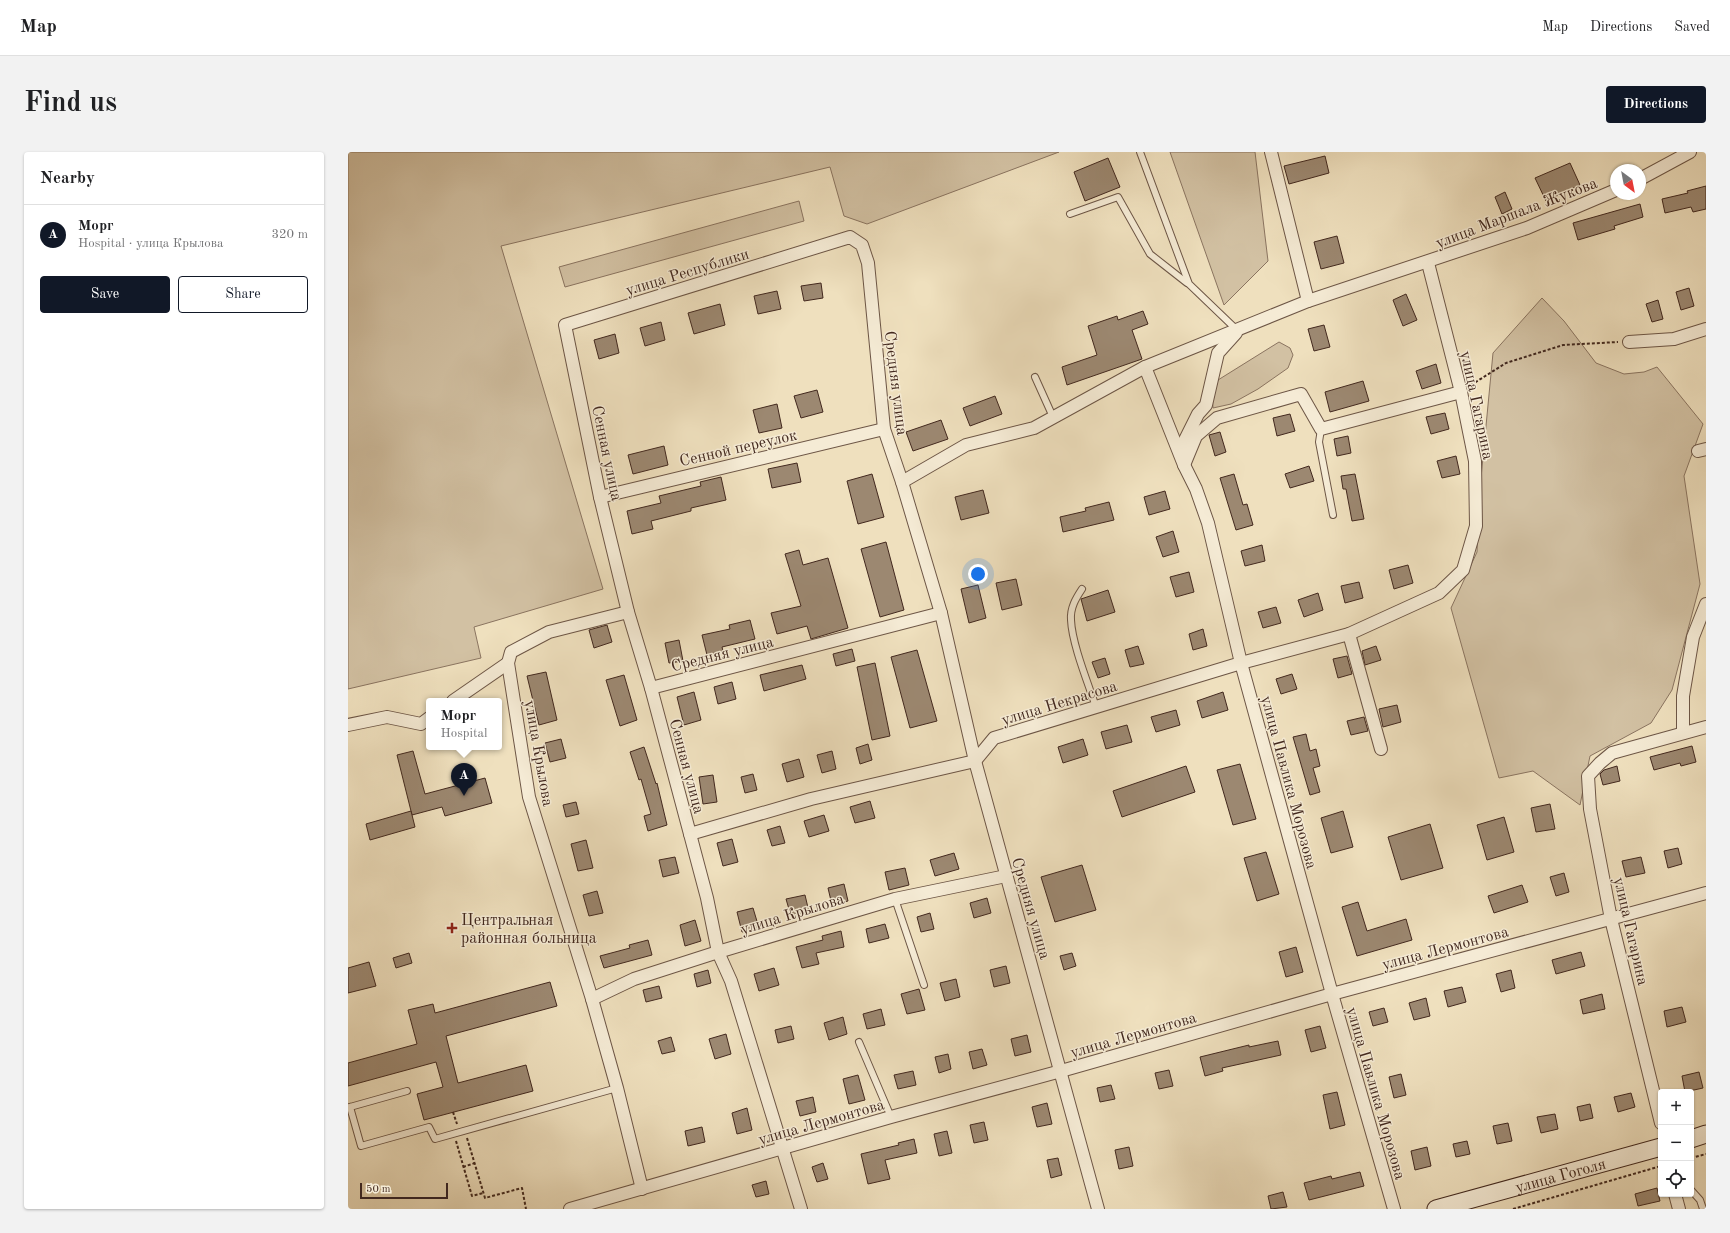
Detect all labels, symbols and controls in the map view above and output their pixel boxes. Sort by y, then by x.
text: Map [20,18,57,37]
text: Map [1542,20,1568,34]
text: Directions [1590,20,1652,34]
text: Saved [1674,20,1710,34]
button: Directions [1606,86,1706,123]
text: Find us [24,90,117,118]
north arrow [1610,164,1646,200]
text: Nearby [40,170,95,187]
street label: улица Маршала Жукова [1434,176,1600,252]
text: Морг [78,219,114,234]
text: A [48,228,58,241]
text: 320 m [271,228,308,241]
text: Hospital · улица Крылова [78,237,223,250]
street label: улица Республики [624,247,751,299]
button: Save [40,276,170,313]
button: Share [178,276,308,313]
street label: Средняя улица [881,330,909,436]
street label: улица Гагарина [1457,350,1495,461]
street label: Сенная улица [588,404,624,503]
street label: Сенной переулок [678,428,799,470]
your location [968,564,988,584]
street label: Средняя улица [670,634,775,675]
street label: улица Некрасова [1000,679,1119,729]
street label: улица Павлика Морозова [1257,694,1319,871]
popup [426,698,502,750]
street label: улица Крылова [521,699,555,808]
text: Морг [440,709,476,724]
street label: Сенная улица [666,717,706,816]
text: Hospital [440,727,488,740]
pin: A [451,763,477,796]
street label: Средняя улица [1008,856,1052,961]
street label: улица Гагарина [1610,876,1650,987]
street label: улица Крылова [739,892,846,938]
place label: Центральная районная больница [461,913,597,947]
marker: Центральная районная больница [446,922,458,934]
street label: улица Лермонтова [1380,924,1511,974]
street label: улица Павлика Морозова [1343,1005,1407,1182]
street label: улица Лермонтова [1069,1010,1199,1062]
map controls [1658,1089,1694,1197]
button: + [1658,1089,1694,1125]
street label: улица Лермонтова [757,1097,887,1149]
button: − [1658,1125,1694,1161]
street label: улица Гоголя [1514,1157,1608,1197]
button: locate [1658,1161,1694,1197]
scale bar [360,1181,448,1200]
text: 50 m [366,1184,391,1195]

